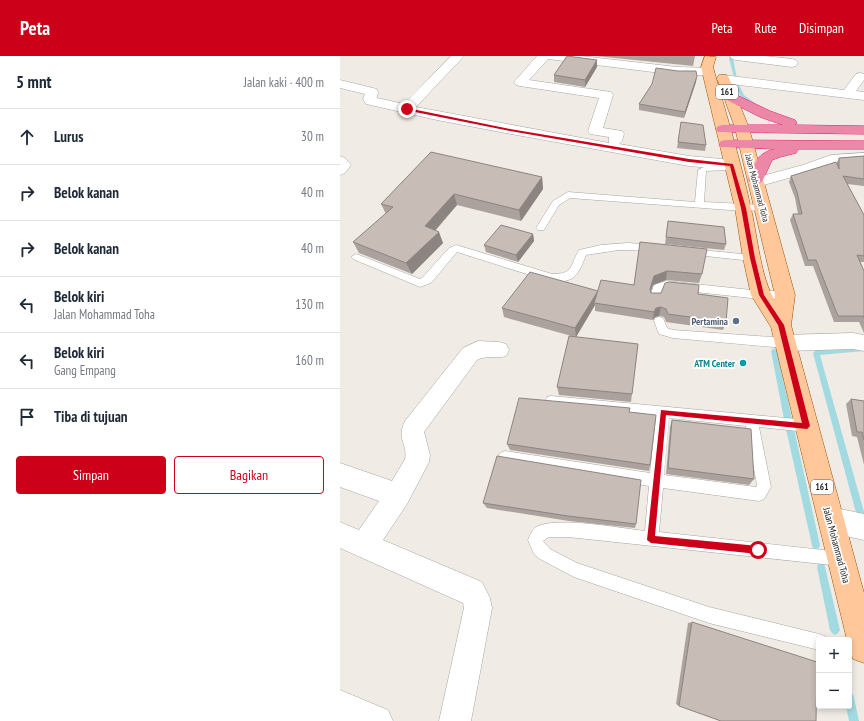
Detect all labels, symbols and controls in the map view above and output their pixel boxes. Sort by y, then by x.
text: Peta [20,16,50,40]
text: Peta [711,19,733,37]
text: Rute [755,19,777,37]
text: Disimpan [799,19,844,37]
text: 5 mnt [16,71,51,93]
text: Jalan kaki · 400 m [244,74,324,91]
road number: 161 [716,85,738,99]
route end [398,100,416,118]
icon: ahead [16,126,38,148]
text: Lurus [54,127,83,146]
text: 30 m [301,128,324,145]
street label: Jalan Mohammad Toha [743,152,772,223]
icon: right [16,182,38,204]
text: Belok kanan [54,183,119,202]
text: 40 m [301,184,324,201]
icon: right [16,238,38,260]
text: Belok kanan [54,239,119,258]
text: 40 m [301,240,324,257]
text: Belok kiri [54,287,104,306]
icon: left [16,294,38,316]
text: 130 m [295,296,324,313]
text: Jalan Mohammad Toha [54,306,155,323]
place label: Pertamina [692,315,728,328]
marker: Pertamina [731,316,741,326]
text: Belok kiri [54,343,104,362]
icon: left [16,350,38,372]
text: 160 m [295,352,324,369]
place label: ATM Center [693,357,735,370]
marker: ATM Center [738,358,748,368]
text: Gang Empang [54,362,116,379]
icon: arrive [16,406,38,428]
text: Tiba di tujuan [54,407,128,426]
button: Simpan [16,456,166,494]
button: Bagikan [174,456,324,494]
road number: 161 [811,480,833,494]
street label: Jalan Mohammad Toha [820,505,853,584]
route start [749,541,767,559]
map controls [816,637,852,709]
button: + [816,637,852,673]
button: − [816,673,852,709]

